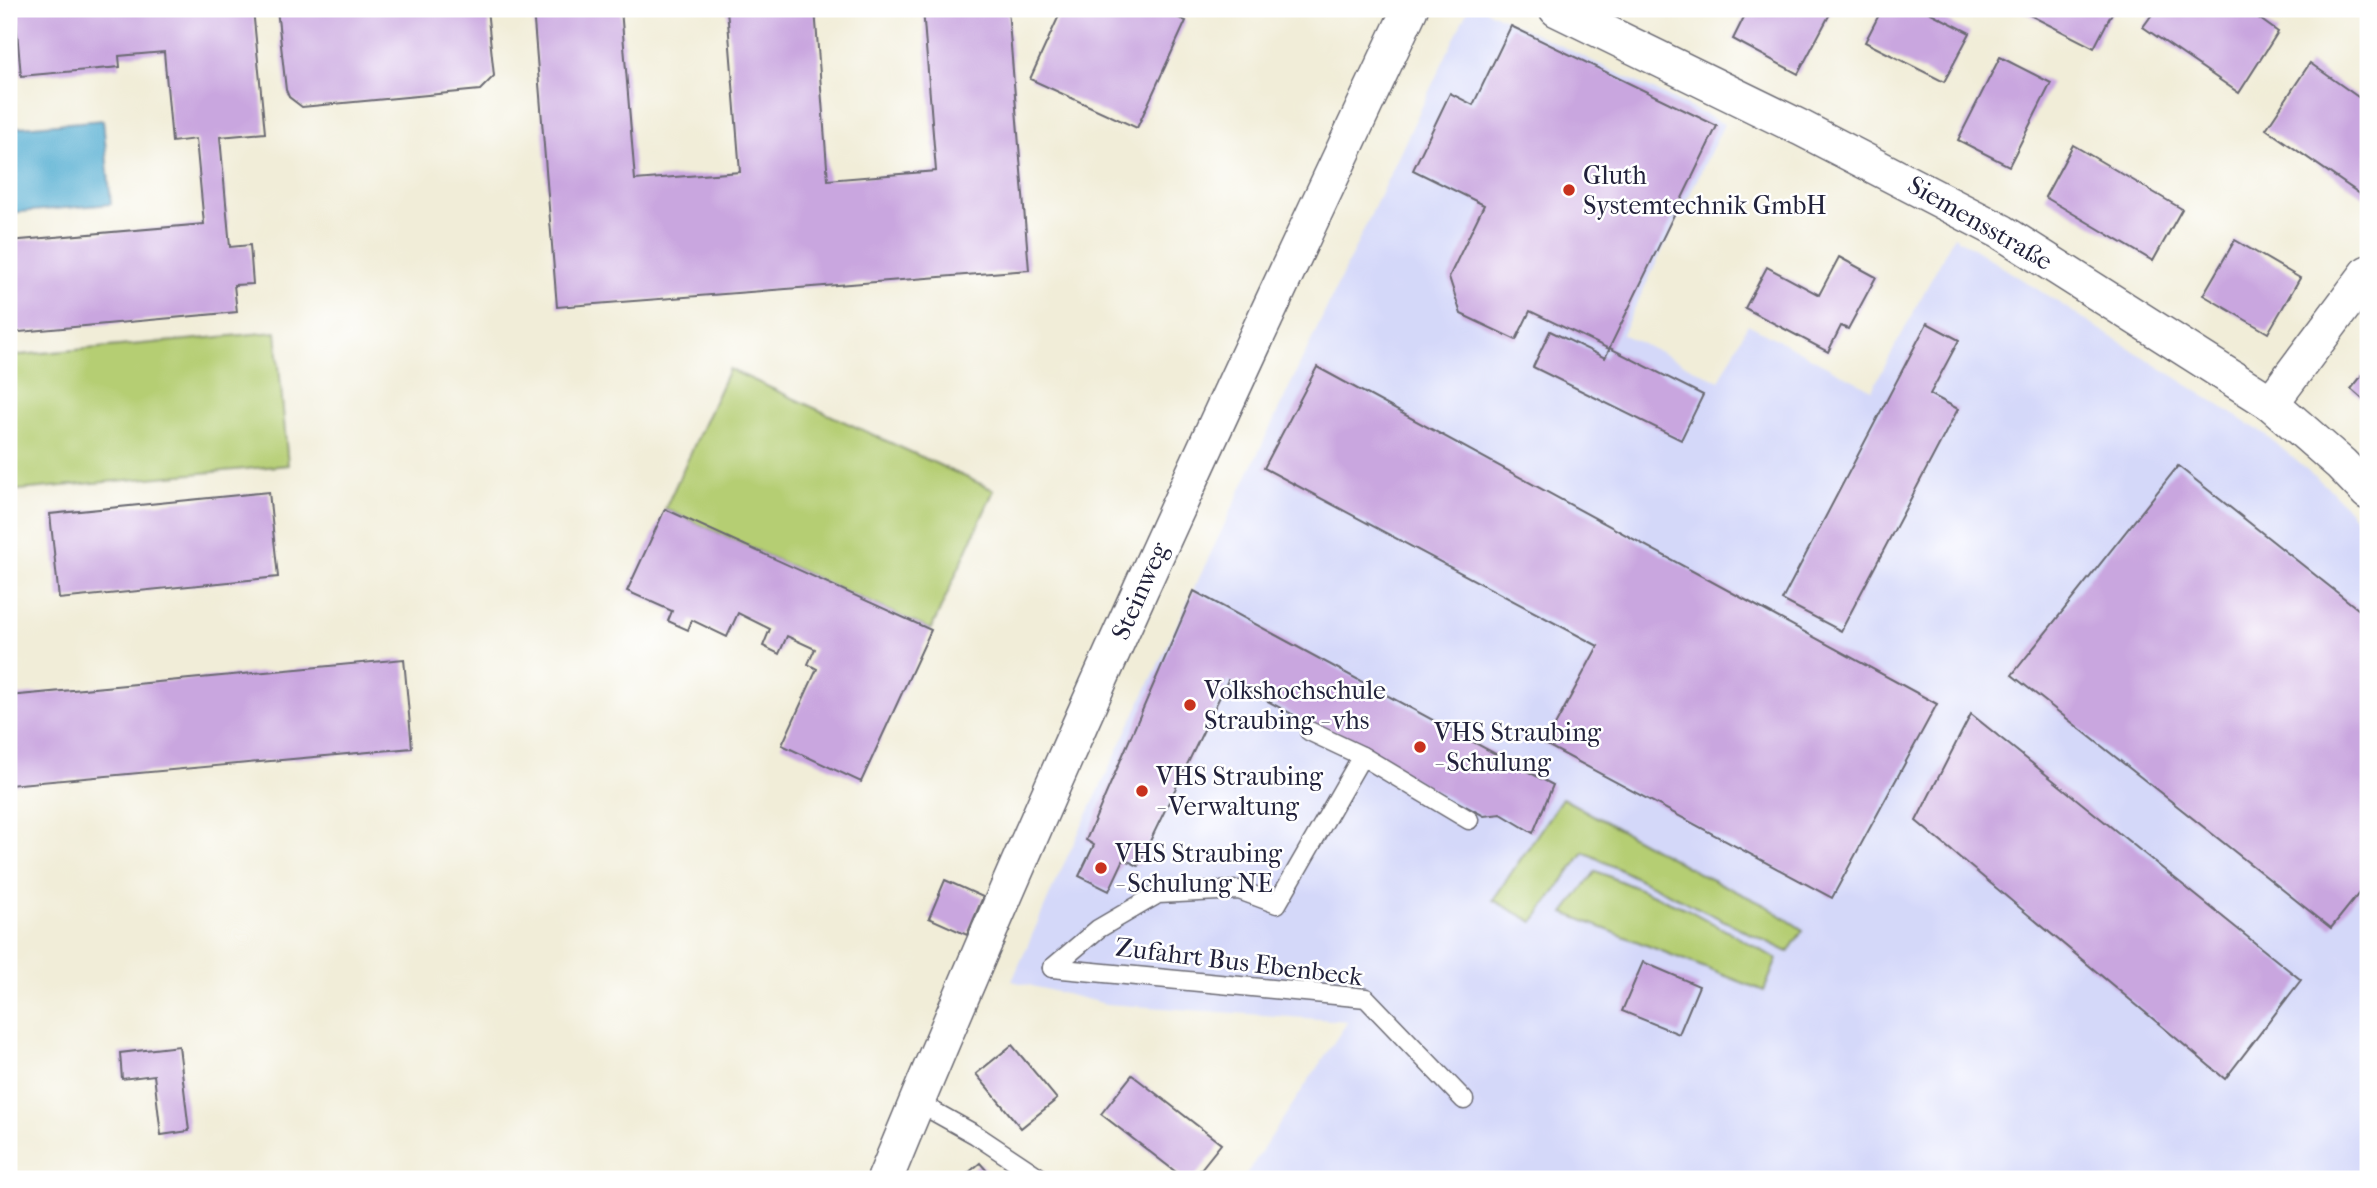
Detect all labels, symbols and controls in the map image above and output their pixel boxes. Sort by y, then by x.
place label: Gluth Systemtechnik GmbH [1583,160,1826,221]
street label: Siemensstraße [1902,169,2058,277]
marker: Gluth Systemtechnik GmbH [1561,182,1577,198]
street label: Steinweg [1105,536,1176,645]
place label: Volkshochschule Straubing - vhs [1203,675,1386,736]
marker: Volkshochschule Straubing - vhs [1182,697,1198,713]
place label: VHS Straubing - Schulung [1433,717,1602,778]
marker: VHS Straubing - Schulung [1412,739,1428,755]
place label: VHS Straubing - Verwaltung [1155,761,1324,822]
marker: VHS Straubing - Verwaltung [1134,783,1150,799]
place label: VHS Straubing - Schulung NE [1114,838,1283,899]
marker: VHS Straubing - Schulung NE [1093,860,1109,876]
street label: Zufahrt Bus Ebenbeck [1114,931,1365,993]

